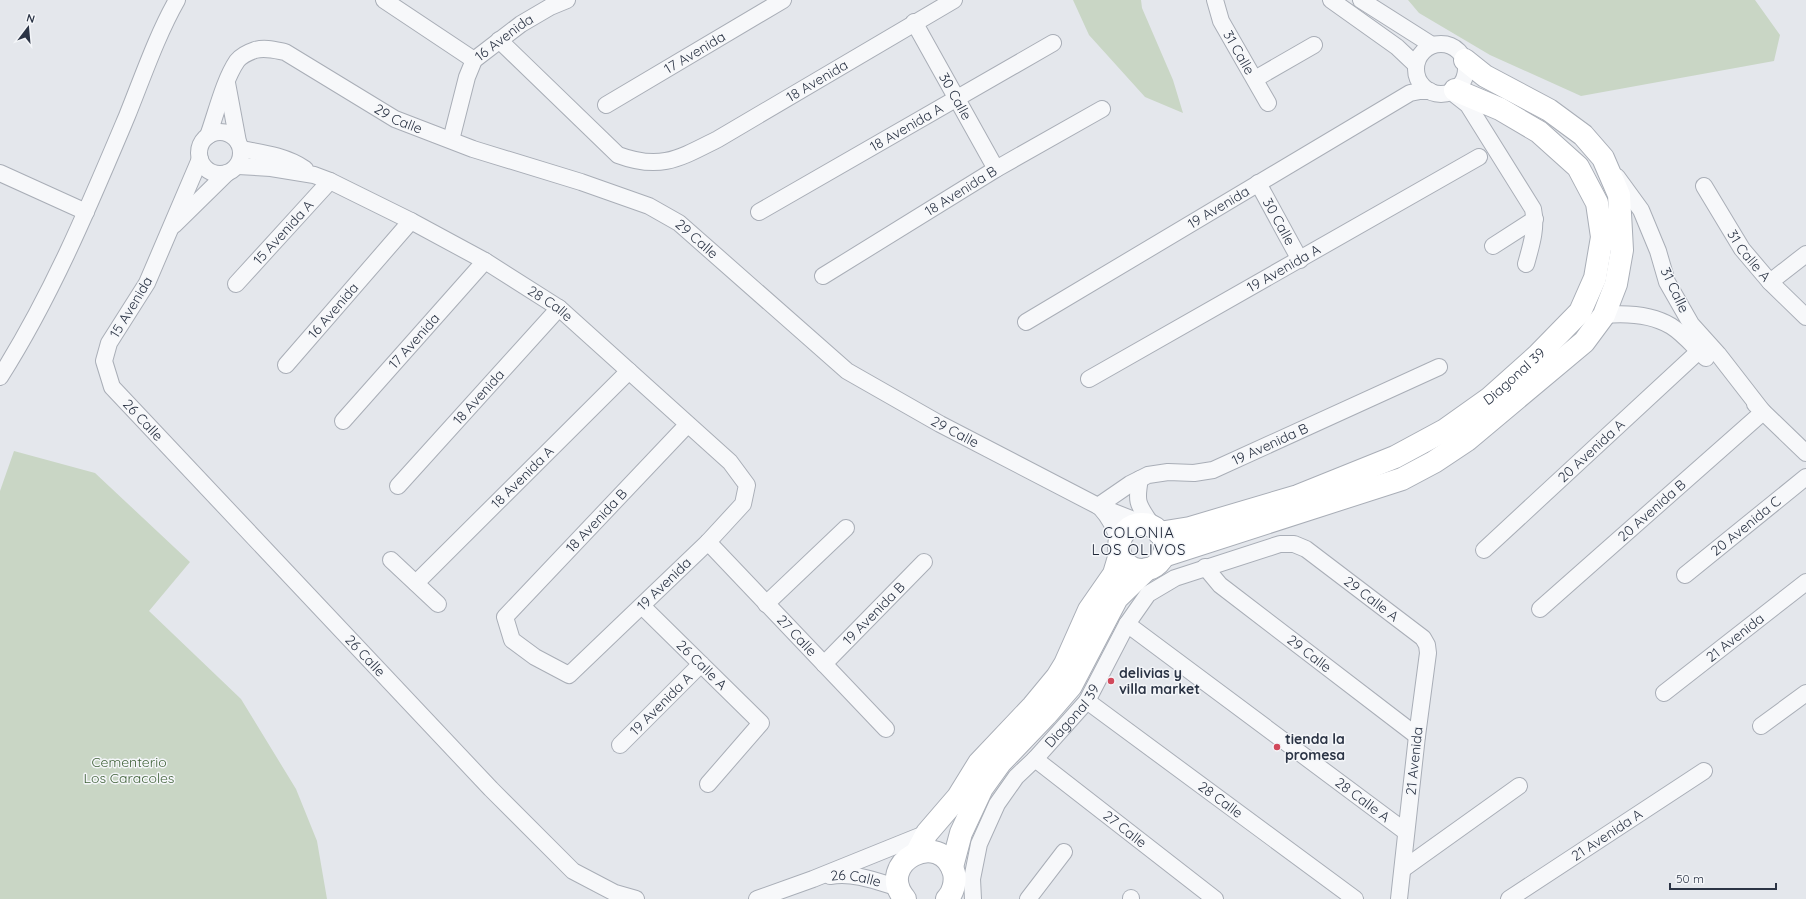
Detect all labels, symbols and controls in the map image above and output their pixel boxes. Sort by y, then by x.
north arrow [8,8,48,48]
street label: 16 Avenida [471,10,537,65]
text: N [25,11,37,26]
street label: 17 Avenida [661,27,729,78]
street label: 31 Calle [1219,27,1259,78]
street label: 18 Avenida [783,56,851,106]
street label: 30 Calle [935,69,976,123]
street label: 29 Calle [371,99,425,138]
street label: 18 Avenida A [867,99,946,155]
street label: 18 Avenida B [921,162,1000,220]
street label: 19 Avenida [1184,182,1253,233]
street label: 30 Calle [1259,195,1299,249]
street label: 15 Avenida A [249,196,317,268]
street label: 29 Calle [672,215,722,262]
street label: 31 Calle A [1723,226,1775,285]
street label: 19 Avenida A [1244,240,1324,296]
street label: 31 Calle [1657,264,1693,316]
street label: 15 Avenida [106,273,156,341]
street label: 16 Avenida [304,279,362,342]
street label: 28 Calle [524,281,577,325]
street label: 17 Avenida [385,309,443,372]
street label: Diagonal 39 [1480,344,1549,409]
street label: 18 Avenida [449,366,508,428]
street label: 26 Calle [119,395,167,445]
street label: 29 Calle [928,412,982,452]
street label: 20 Avenida A [1554,415,1628,486]
street label: 19 Avenida B [1229,419,1311,469]
street label: 18 Avenida A [487,442,558,512]
street label: 20 Avenida B [1614,476,1689,545]
street label: 18 Avenida B [562,485,631,556]
street label: 20 Avenida C [1707,492,1784,560]
district label: COLONIA LOS OLIVOS [1092,523,1186,559]
street label: 19 Avenida [633,554,695,614]
street label: 29 Calle A [1340,572,1402,625]
street label: 19 Avenida B [839,578,909,649]
street label: 21 Avenida [1702,609,1768,666]
street label: 27 Calle [773,611,821,660]
street label: 26 Calle [341,631,389,680]
street label: 29 Calle [1284,631,1335,676]
street label: 26 Calle A [673,636,731,694]
place label: delivias y villa market [1119,664,1200,698]
street label: 19 Avenida A [626,669,696,739]
marker: delivias y villa market [1106,676,1116,686]
street label: Diagonal 39 [1041,681,1103,751]
street label: 21 Avenida [1401,726,1427,796]
place label: tienda la promesa [1285,730,1345,764]
marker: tienda la promesa [1272,742,1282,752]
park label: Cementerio Los Caracoles [84,753,174,787]
street label: 28 Calle A [1332,773,1394,826]
street label: 28 Calle [1195,777,1246,822]
street label: 21 Avenida A [1568,805,1646,865]
street label: 27 Calle [1100,806,1150,852]
scale bar [1670,865,1776,891]
street label: 26 Calle [830,866,883,891]
text: 50 m [1676,871,1704,886]

